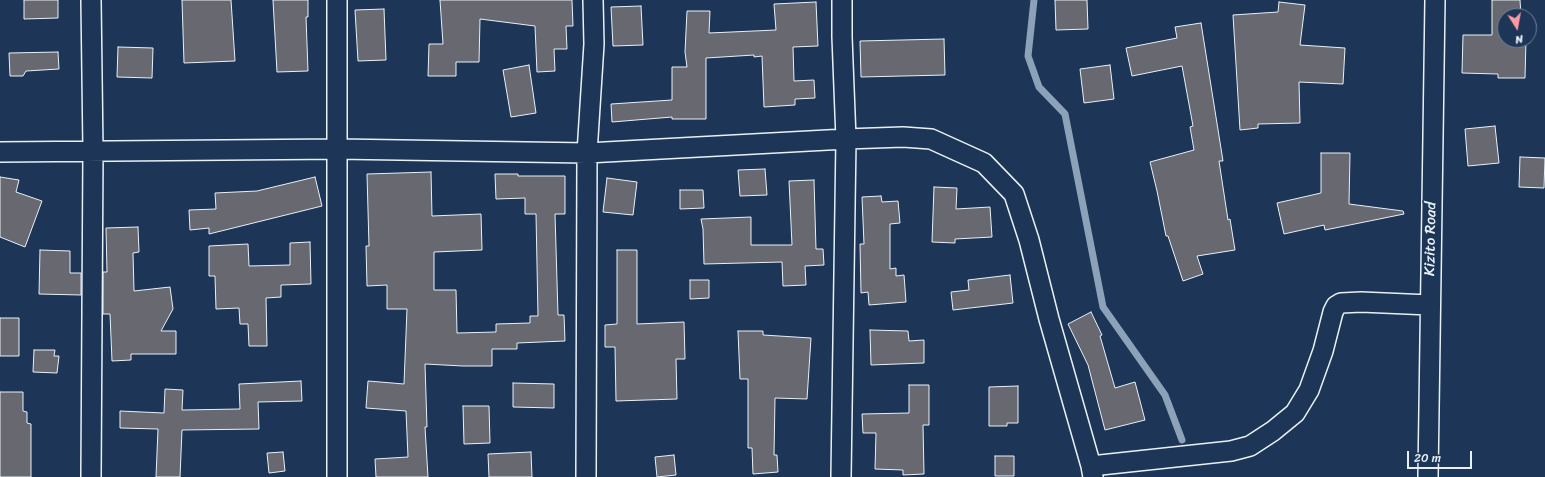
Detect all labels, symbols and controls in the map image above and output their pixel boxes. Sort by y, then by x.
north arrow [1497,8,1537,48]
text: N [1514,29,1525,49]
street label: Kizito Road [1421,202,1441,276]
scale bar [1409,443,1474,469]
text: 20 m [1414,447,1441,469]

